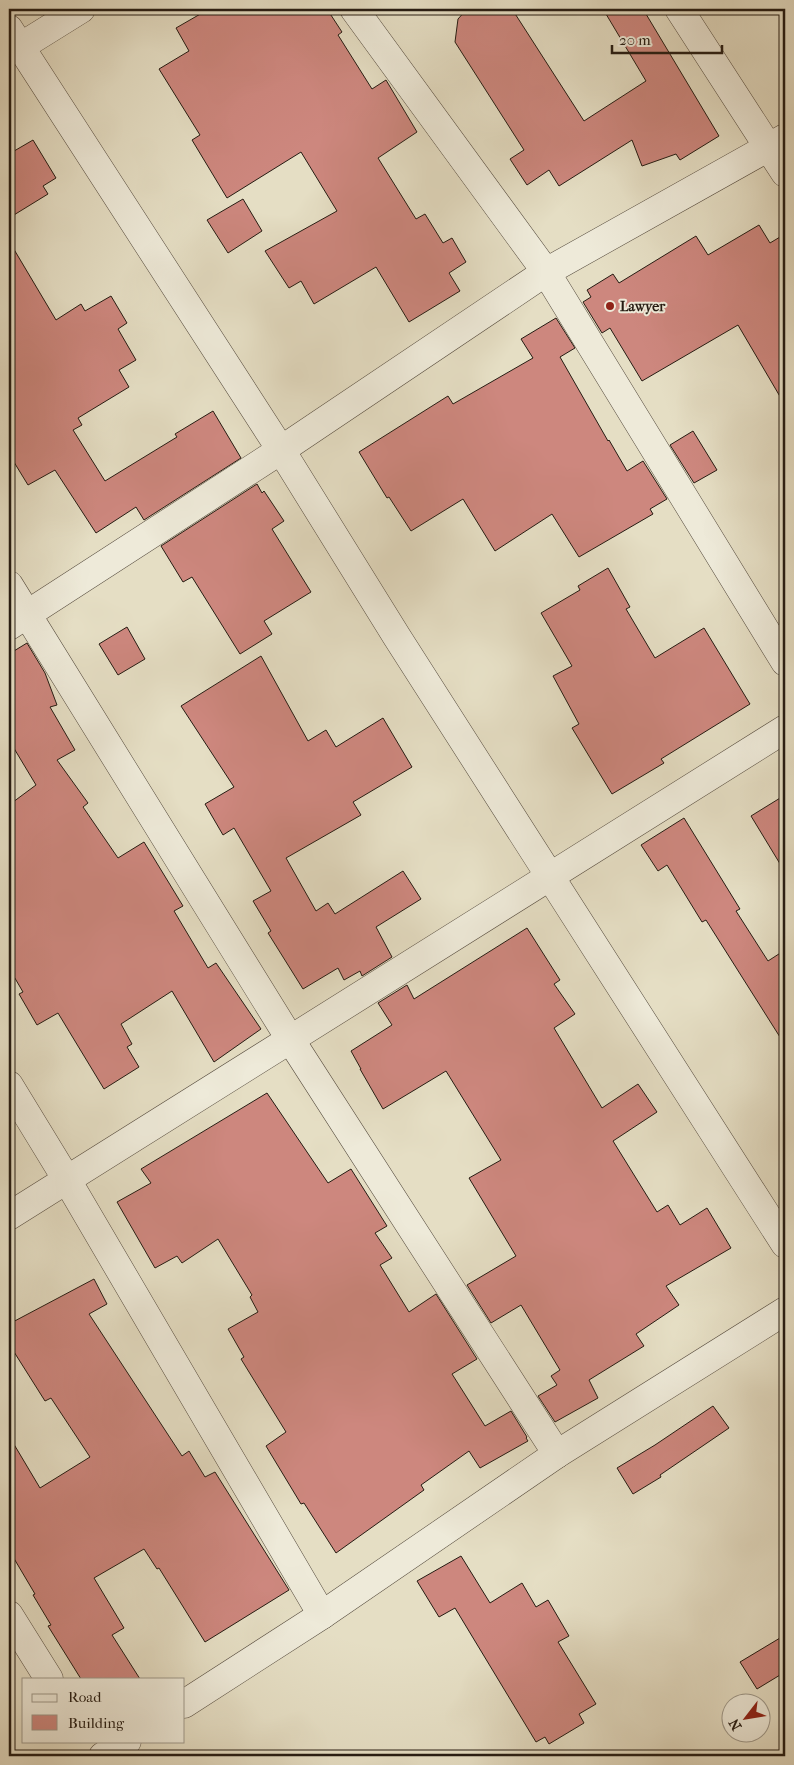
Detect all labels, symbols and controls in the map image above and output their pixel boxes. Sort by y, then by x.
scale bar [612,22,722,54]
text: 20 m [619,31,651,49]
place label: Lawyer [620,298,666,315]
marker: Lawyer [604,300,616,312]
legend [22,1678,185,1742]
text: Road [68,1688,102,1706]
north arrow [722,1692,772,1742]
text: Building [68,1714,125,1732]
text: N [725,1715,745,1733]

